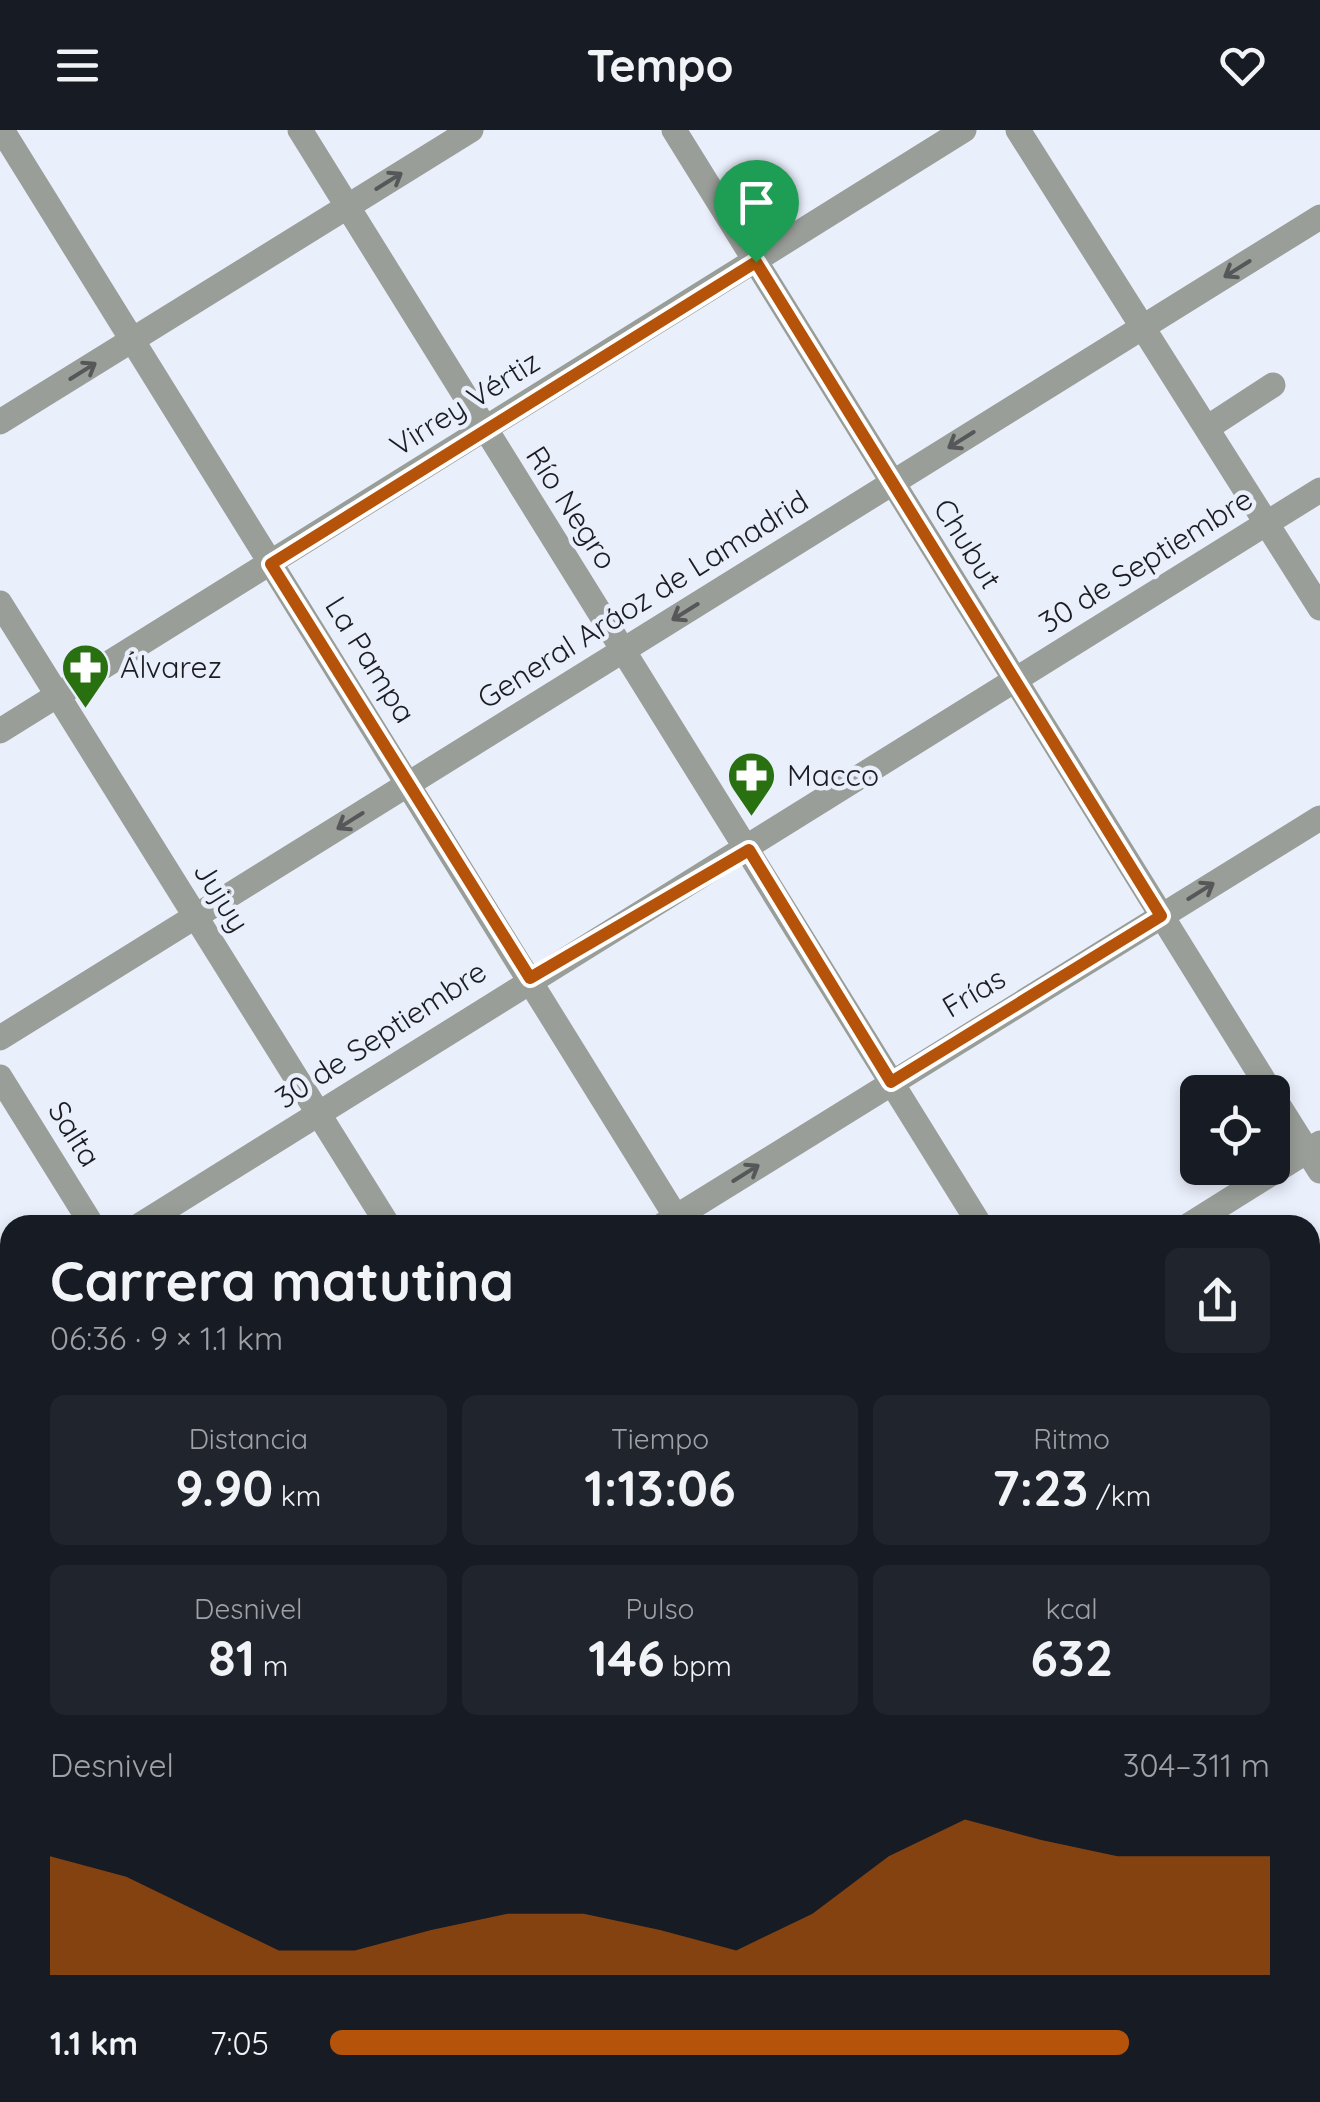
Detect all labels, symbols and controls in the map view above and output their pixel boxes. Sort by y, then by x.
text: Tempo [586,37,734,93]
icon: menu [50,38,105,93]
icon: heart [1215,38,1270,93]
pin [714,160,799,263]
one-way arrow [374,171,403,191]
icon: arrive [729,175,784,230]
one-way arrow [1223,258,1252,279]
street label: Virrey Vértiz [383,342,546,464]
one-way arrow [68,360,97,381]
one-way arrow [947,430,976,450]
street label: Río Negro [518,439,626,576]
street label: 30 de Septiembre [1032,479,1259,641]
street label: General Aráoz de Lamadrid [470,482,815,717]
street label: Chubut [925,491,1010,596]
street label: La Pampa [317,589,425,730]
one-way arrow [671,601,700,622]
pharmacy icon: Álvarez [59,642,111,710]
place label: Álvarez [120,648,222,686]
pharmacy icon: Macco [726,750,778,818]
place label: Macco [787,756,879,794]
one-way arrow [336,810,365,831]
street label: Jujuy [185,854,258,939]
one-way arrow [1186,881,1215,902]
street label: 30 de Septiembre [268,952,493,1117]
street label: Frías [935,959,1012,1026]
map controls [1180,1075,1290,1185]
button: locate [1180,1075,1290,1185]
street label: Salta [40,1094,110,1173]
one-way arrow [731,1163,760,1183]
text: Carrera matutina [50,1246,514,1315]
button: share [1165,1248,1270,1353]
text: 06:36 · 9 × 1.1 km [50,1318,283,1358]
text: Distancia [189,1421,308,1456]
text: Tiempo [611,1421,709,1456]
text: Ritmo [1033,1421,1110,1456]
text: 9.90 [175,1456,273,1519]
text: 1:13:06 [584,1456,736,1519]
text: 7:23 [992,1456,1088,1519]
text: km [273,1478,321,1513]
text: /km [1088,1478,1151,1513]
text: Desnivel [194,1591,303,1626]
text: Pulso [626,1591,694,1626]
text: kcal [1046,1591,1098,1626]
text: 81 [208,1626,255,1689]
text: 146 [588,1626,665,1689]
text: 632 [1030,1626,1113,1689]
text: m [255,1648,288,1683]
text: bpm [665,1648,732,1683]
text: Desnivel [50,1745,174,1785]
text: 304–311 m [1123,1745,1270,1785]
text: 1.1 km [50,2023,138,2063]
text: 7:05 [210,2023,269,2063]

